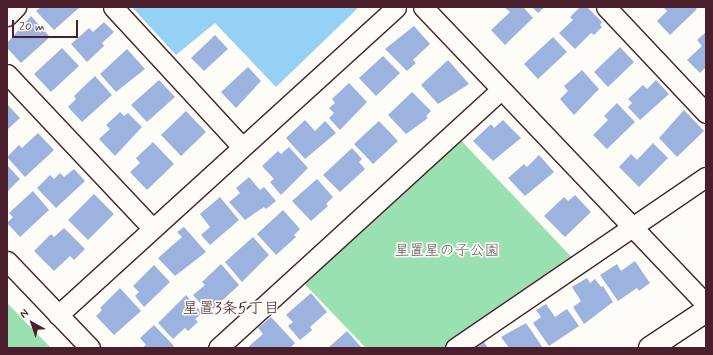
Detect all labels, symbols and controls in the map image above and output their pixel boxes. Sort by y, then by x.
scale bar [14,12,80,38]
text: 20 m [19,19,45,35]
park label: 星置星の子公園 [395,243,499,261]
district label: 星置3条5丁目 [183,299,279,319]
north arrow [12,303,52,343]
text: N [17,306,32,322]

